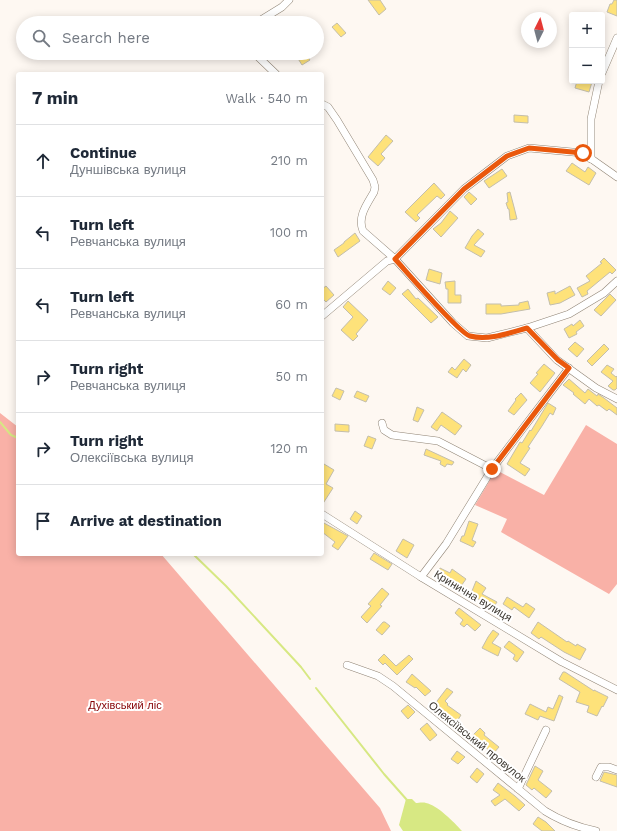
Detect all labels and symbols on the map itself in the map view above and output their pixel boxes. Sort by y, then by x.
north arrow [521,12,557,48]
route start [574,144,592,162]
route end [483,460,501,478]
street label: Кринична вулиця [432,568,514,624]
park label: Духівський ліс [88,699,162,712]
street label: Олексіївський провулок [426,699,528,785]

